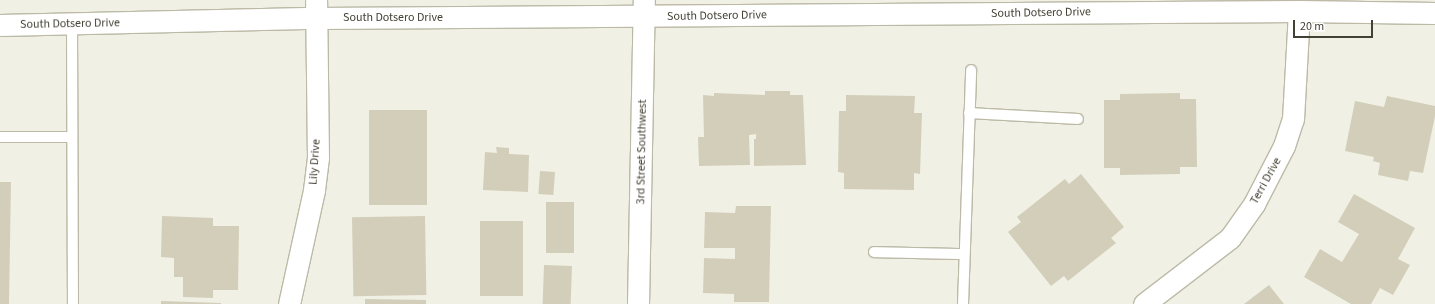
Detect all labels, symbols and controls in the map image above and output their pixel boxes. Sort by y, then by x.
street label: South Dotsero Drive [991,5,1091,21]
street label: South Dotsero Drive [667,8,767,24]
street label: South Dotsero Drive [343,11,443,25]
scale bar [1295,12,1375,38]
street label: South Dotsero Drive [20,16,120,32]
text: 20 m [1300,18,1324,35]
street label: 3rd Street Southwest [634,99,650,205]
street label: Lily Drive [306,139,324,185]
street label: Terri Drive [1247,155,1285,207]

